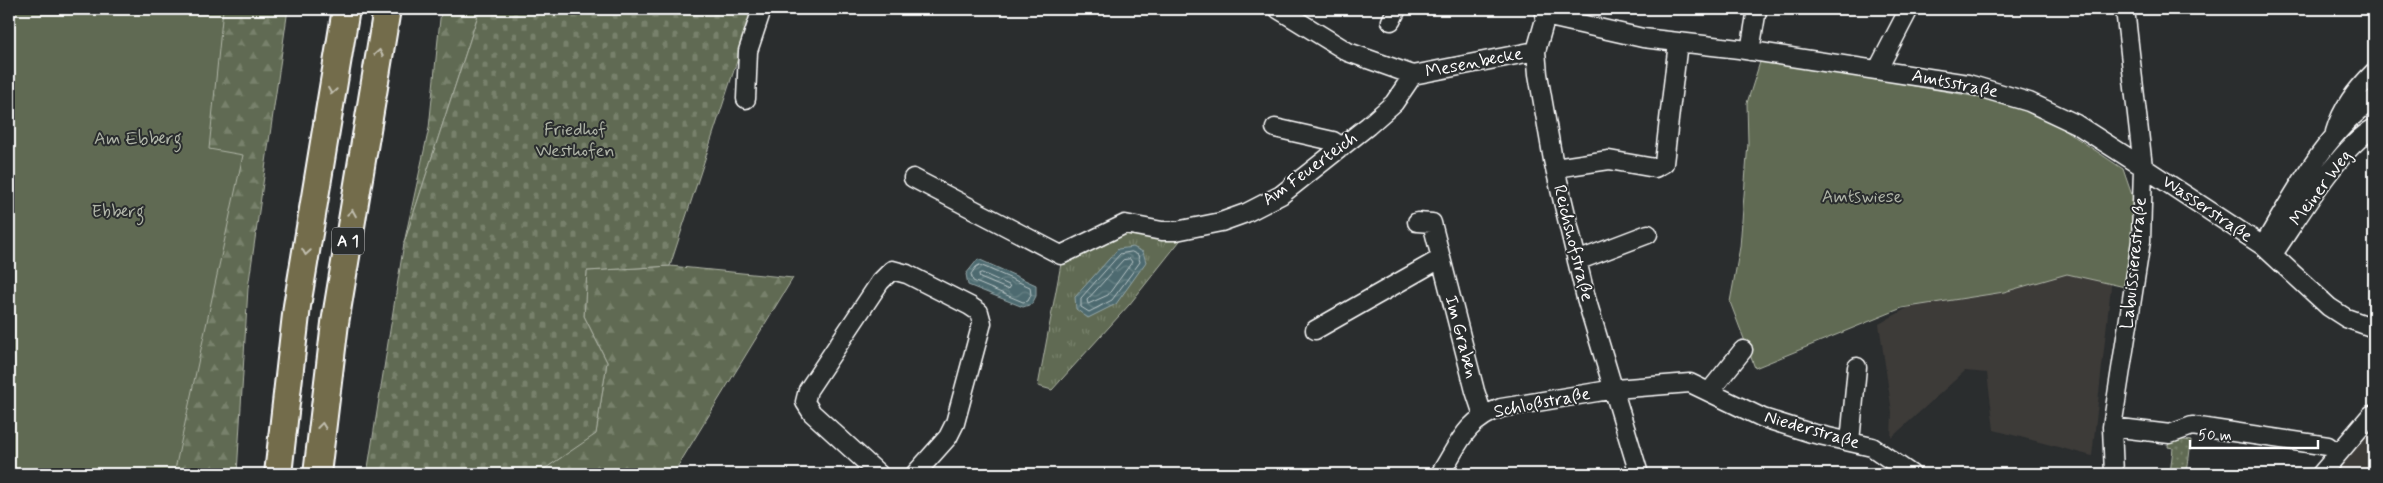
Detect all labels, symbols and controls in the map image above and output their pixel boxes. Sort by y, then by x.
street label: Mesenbecke [1423,42,1525,84]
one-way arrow [373,48,384,57]
street label: Amtsstraße [1910,64,2000,104]
one-way arrow [327,87,337,96]
park label: Friedhof Westhofen [535,118,615,163]
street label: Am Feuerteich [1257,126,1363,212]
park label: Am Ebberg [94,127,182,153]
street label: Meiner Weg [2284,145,2358,231]
street label: Wasserstraße [2157,170,2257,248]
street label: Reichshofstraße [1547,182,1599,304]
park label: Amtswiese [1822,185,1902,209]
street label: Labuissierestraße [2115,196,2153,330]
park label: Ebberg [92,200,144,226]
one-way arrow [346,208,357,216]
road number: A 1 [332,228,364,255]
one-way arrow [301,248,312,256]
street label: Im Graben [1438,293,1484,381]
street label: Schloßstraße [1492,382,1592,424]
street label: Niederstraße [1762,405,1863,455]
scale bar [2190,418,2318,450]
one-way arrow [316,421,327,429]
text: 50 m [2198,426,2232,446]

